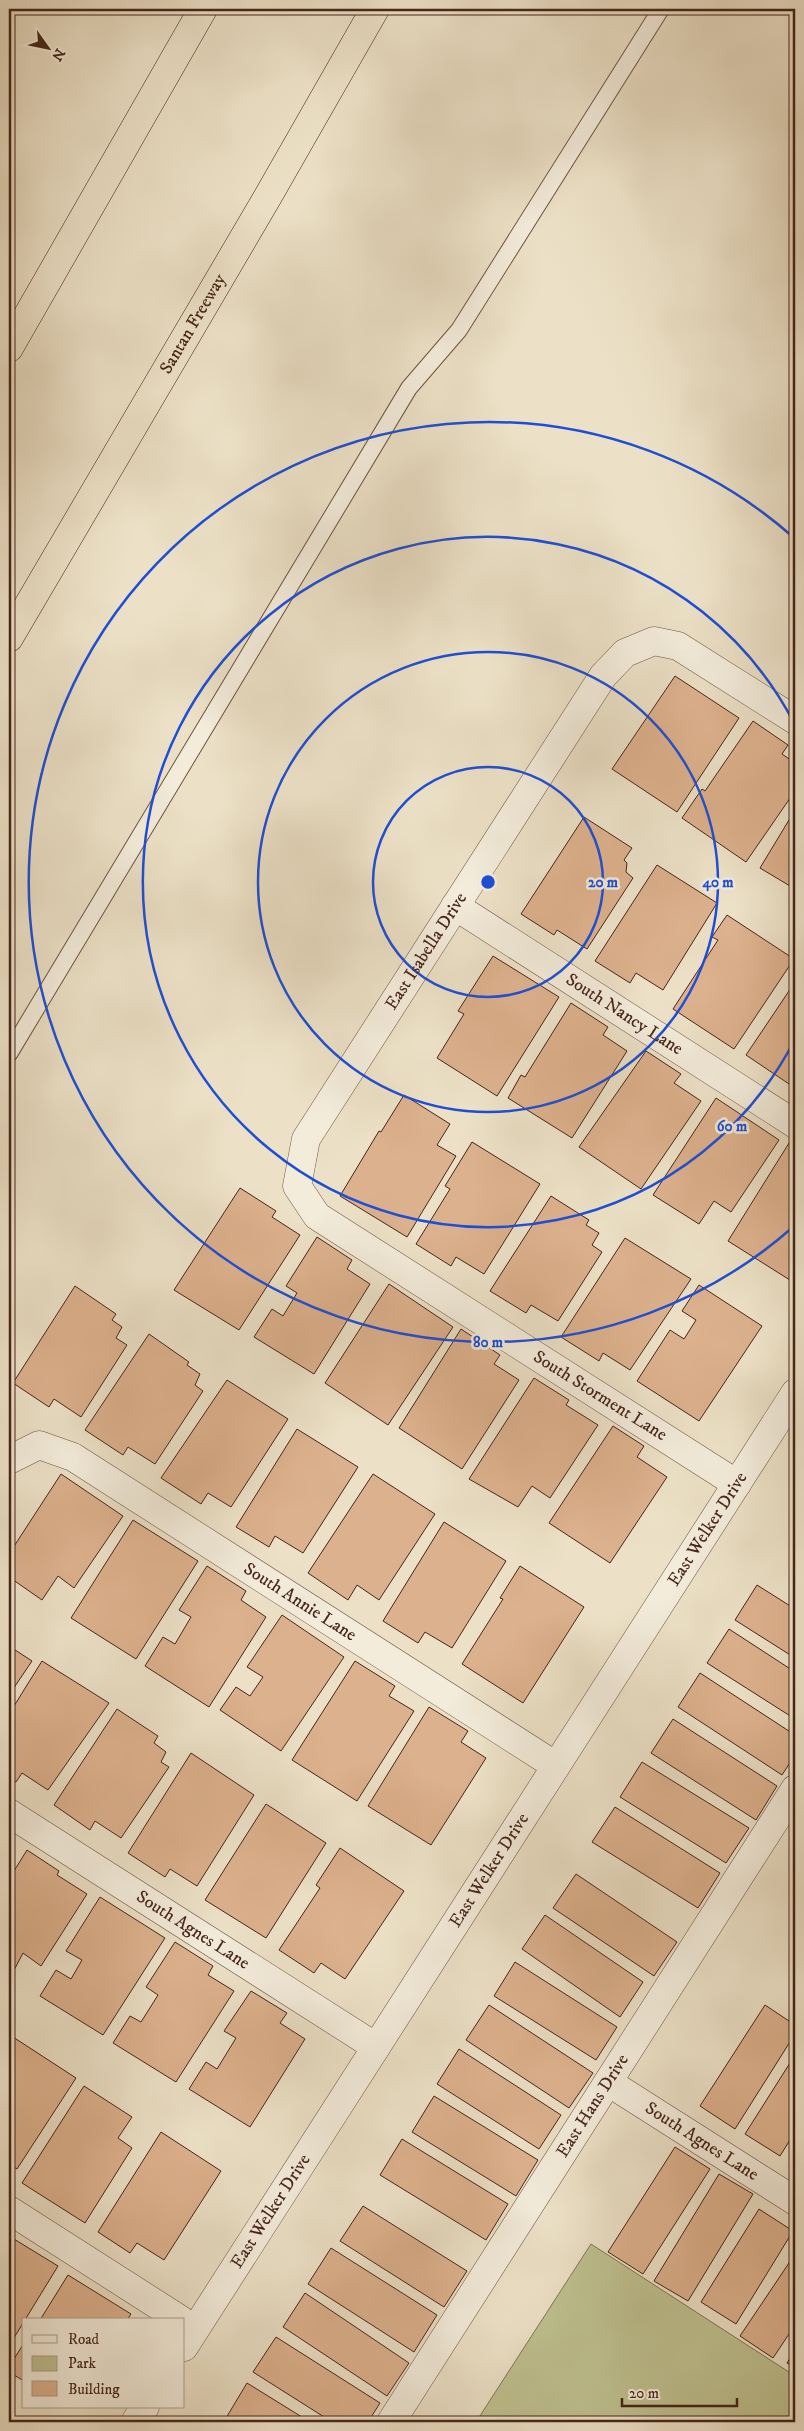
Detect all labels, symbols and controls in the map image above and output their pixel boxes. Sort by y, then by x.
north arrow [22,22,72,72]
text: N [47,45,69,65]
street label: Santan Freeway [155,270,231,378]
centre of rings [479,873,497,891]
text: 20 m [588,873,619,892]
text: 40 m [701,873,734,892]
street label: East Isabella Drive [381,888,472,1014]
street label: South Nancy Lane [561,969,687,1060]
text: 60 m [717,1117,748,1136]
text: 80 m [473,1333,504,1352]
street label: South Storment Lane [529,1346,671,1446]
street label: East Welker Drive [663,1468,752,1591]
street label: South Annie Lane [239,1558,360,1646]
street label: East Welker Drive [445,1809,534,1932]
street label: South Agnes Lane [132,1886,254,1975]
street label: East Hans Drive [552,2050,634,2162]
street label: South Agnes Lane [641,2097,763,2186]
street label: East Welker Drive [226,2150,316,2273]
legend [22,2318,185,2408]
text: Road [68,2330,100,2349]
text: Park [68,2354,97,2373]
scale bar [622,2376,736,2408]
text: Building [68,2380,120,2399]
text: 20 m [629,2384,659,2403]

